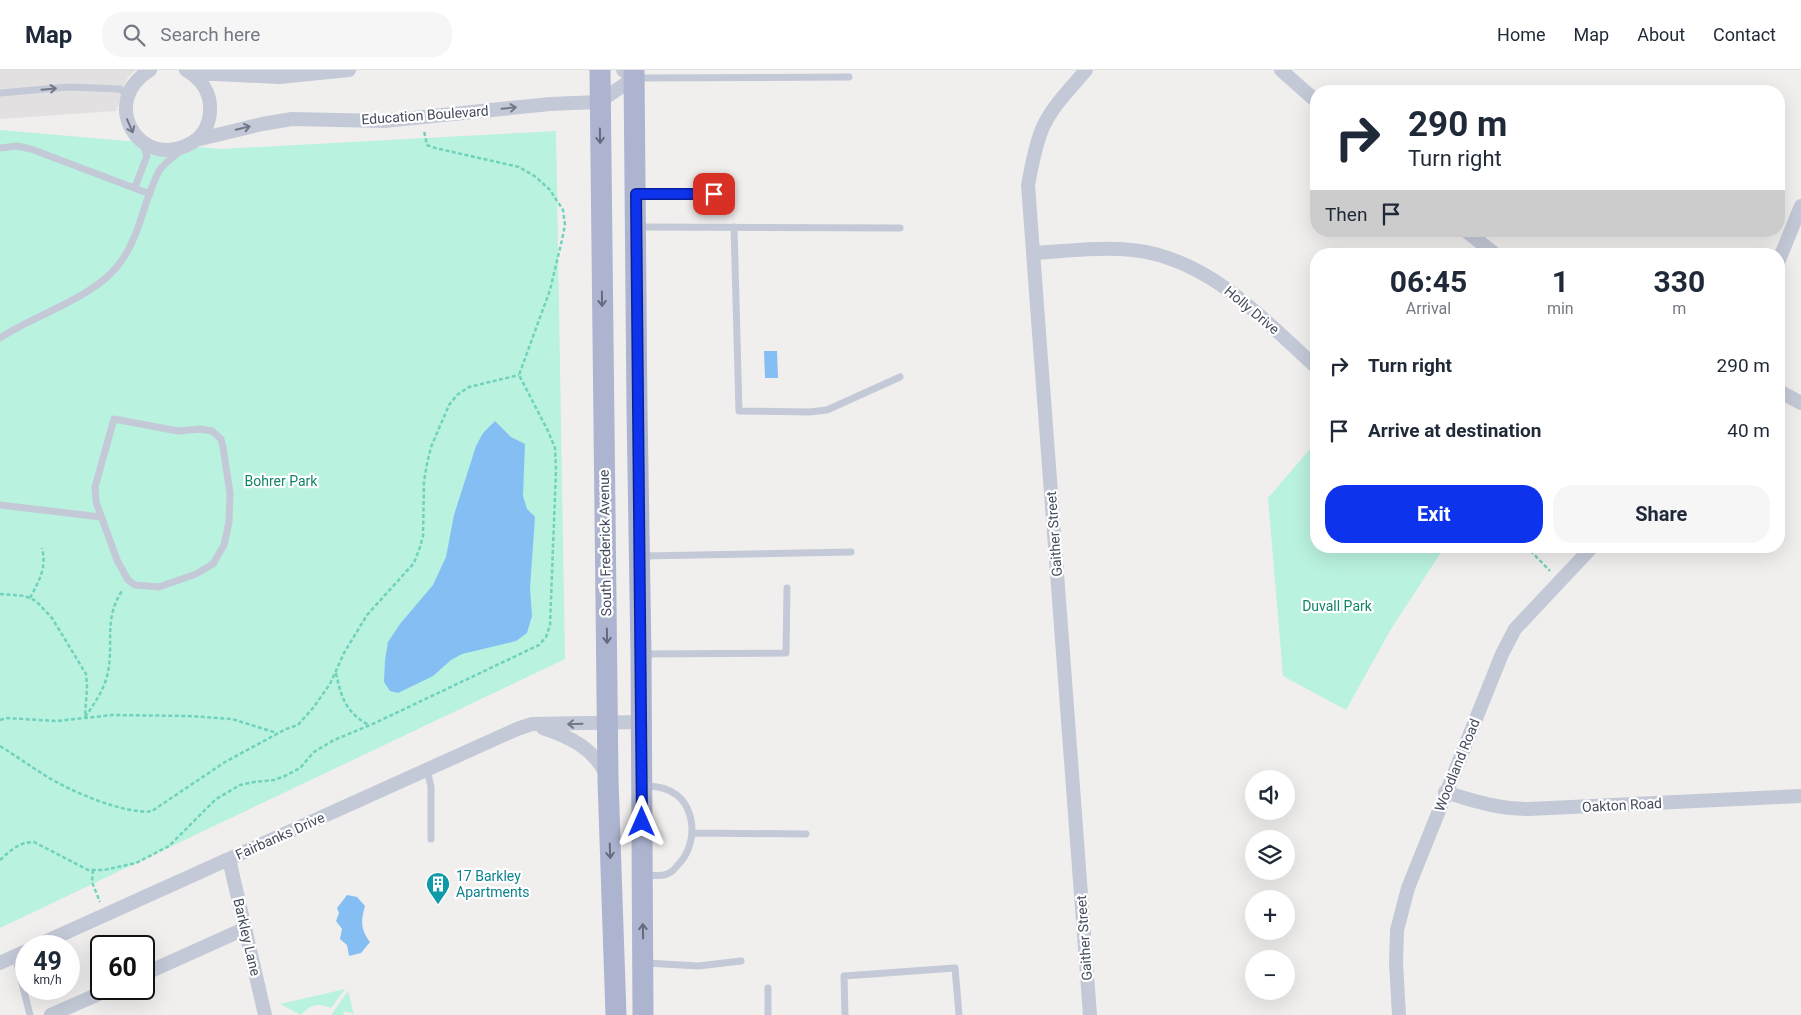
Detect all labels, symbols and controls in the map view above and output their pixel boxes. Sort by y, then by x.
search box [102,12,452,57]
text: Map [25,21,72,49]
icon: search [120,21,148,49]
text: Search here [160,23,260,46]
text: Home [1497,24,1546,45]
text: Map [1574,24,1609,45]
text: About [1637,24,1685,45]
text: Contact [1713,24,1776,45]
one-way arrow [40,84,56,93]
street label: Education Boulevard [361,103,489,127]
one-way arrow [501,103,517,113]
text: 290 m [1408,104,1507,145]
icon: right [1325,105,1390,170]
one-way arrow [126,118,136,133]
one-way arrow [235,123,251,132]
one-way arrow [595,128,605,144]
text: Turn right [1408,146,1502,171]
pin [693,173,735,215]
icon: arrive [700,180,728,208]
icon: arrive [1377,200,1405,228]
text: Then [1325,203,1367,226]
text: 06:45 [1390,264,1467,299]
text: 1 [1552,264,1569,299]
text: 330 [1654,264,1705,299]
street label: Holly Drive [1221,283,1283,337]
one-way arrow [597,290,606,306]
text: Arrival [1406,299,1451,318]
text: min [1547,299,1574,318]
text: m [1672,299,1686,318]
icon: right [1325,352,1353,380]
text: Turn right [1368,354,1452,377]
text: 290 m [1717,354,1770,377]
icon: arrive [1325,417,1353,445]
text: Arrive at destination [1368,419,1541,442]
text: 40 m [1727,419,1770,442]
street label: South Frederick Avenue [596,470,614,616]
park label: Bohrer Park [245,473,318,489]
button: Exit [1325,485,1543,543]
button: Share [1553,485,1770,543]
street label: Gaither Street [1043,490,1065,577]
park label: Duvall Park [1302,598,1373,614]
one-way arrow [602,628,612,644]
street label: Woodland Road [1431,716,1483,814]
one-way arrow [567,719,583,729]
map controls [1245,770,1295,1000]
button: sound [1245,770,1295,820]
position arrow [615,795,667,847]
street label: Oakton Road [1582,795,1662,815]
street label: Fairbanks Drive [233,809,327,863]
button: layers [1245,830,1295,880]
one-way arrow [606,843,615,859]
place label: 17 Barkley Apartments [456,868,530,900]
building icon: 17 Barkley Apartments [425,871,451,905]
button: + [1245,890,1295,940]
street label: Gaither Street [1073,894,1095,981]
street label: Barkley Lane [230,897,264,977]
one-way arrow [638,924,647,940]
speed limit sign: 60 [90,935,155,1000]
text: 49 [33,947,62,976]
button: − [1245,950,1295,1000]
text: km/h [33,973,62,987]

